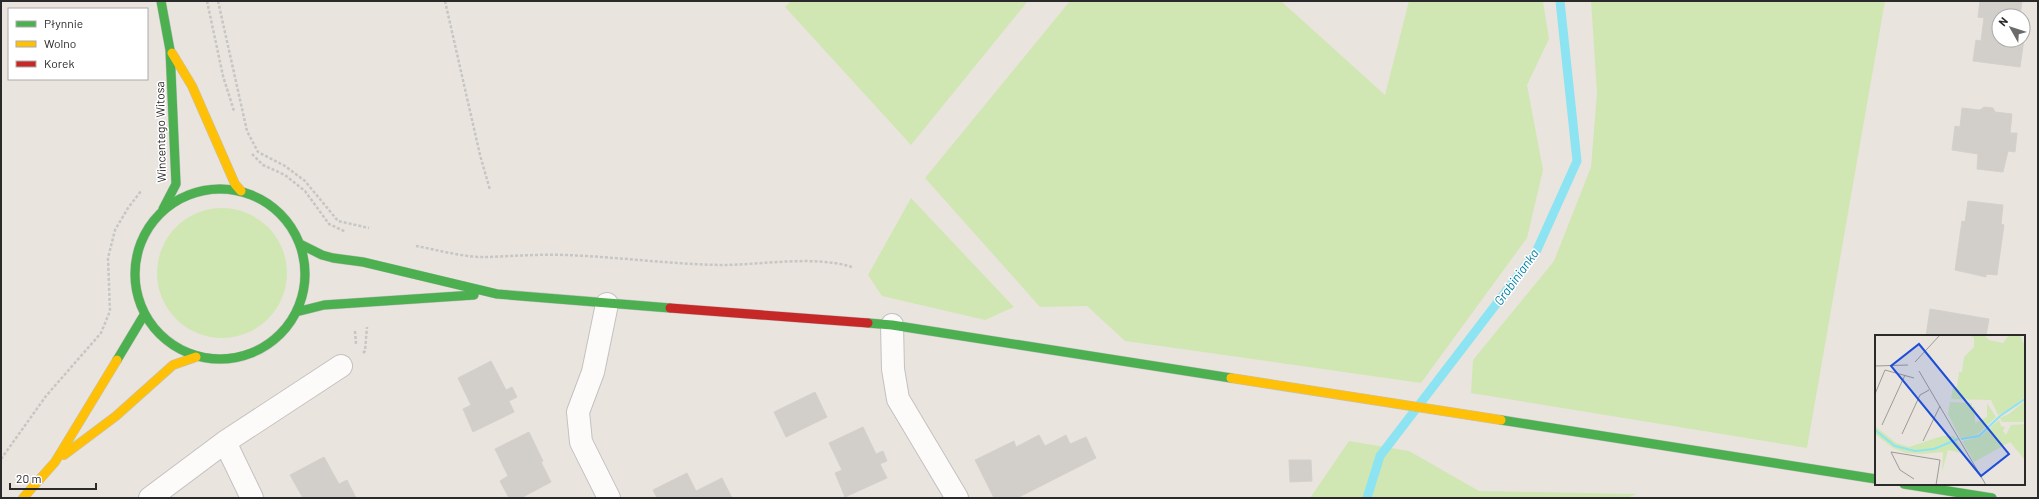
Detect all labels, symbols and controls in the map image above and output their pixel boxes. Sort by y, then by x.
legend [8,8,148,80]
north arrow [1991,8,2031,48]
text: N [1995,14,2010,28]
text: Płynnie [44,16,83,30]
text: Wolno [44,36,76,50]
text: Korek [44,56,74,70]
street label: Wincentego Witosa [152,81,168,183]
water label: Grabinianka [1490,246,1542,308]
inset map [1875,335,2025,485]
scale bar [10,465,96,491]
text: 20 m [16,471,42,485]

